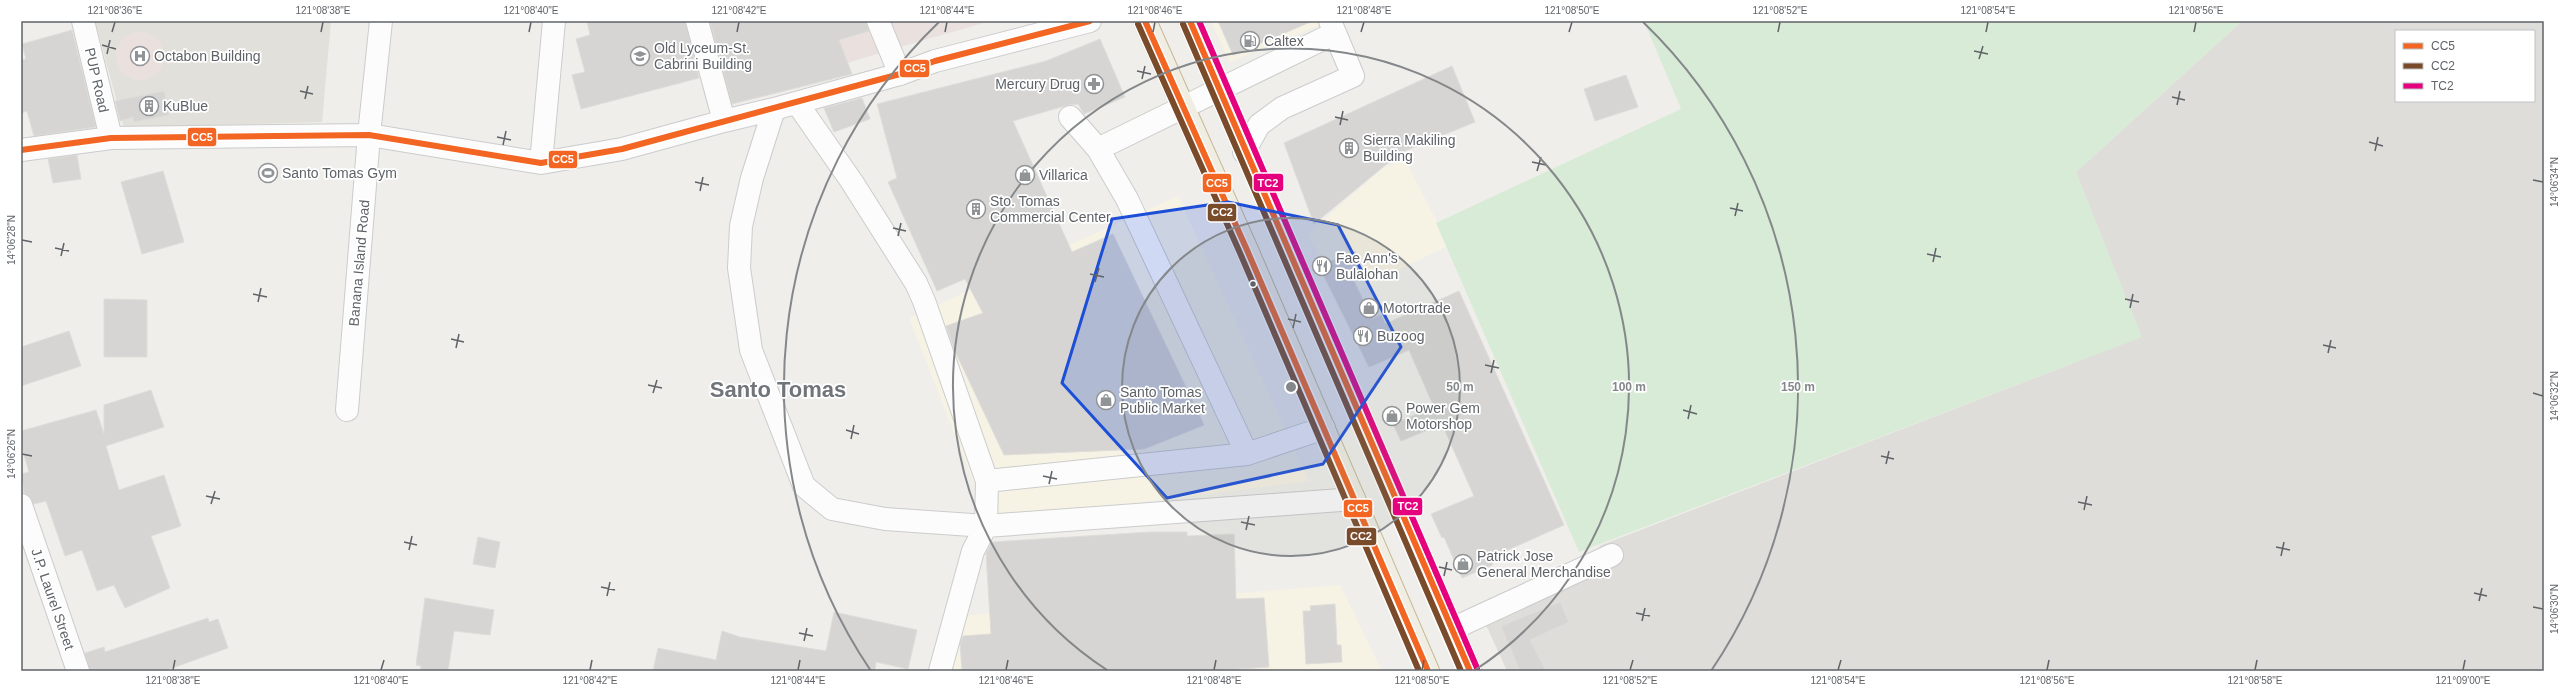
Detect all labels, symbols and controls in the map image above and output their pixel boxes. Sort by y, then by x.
text: 121°08'36"E [87,5,143,16]
text: 121°08'38"E [295,5,351,16]
text: 121°08'40"E [503,5,559,16]
text: 121°08'42"E [711,5,767,16]
text: 121°08'44"E [919,5,975,16]
text: 121°08'46"E [1127,5,1183,16]
text: 121°08'48"E [1336,5,1392,16]
text: 121°08'50"E [1544,5,1600,16]
text: 121°08'52"E [1752,5,1808,16]
text: 121°08'54"E [1960,5,2016,16]
text: 121°08'56"E [2168,5,2224,16]
fuel station icon: Caltex [1239,30,1261,52]
legend [2395,30,2535,102]
place label: Caltex [1264,33,1304,49]
text: CC5 [2431,39,2455,53]
place label: Old Lyceum-St. Cabrini Building [654,40,752,72]
hospital icon: Octabon Building [129,45,151,67]
school or university icon: Old Lyceum-St. Cabrini Building [629,45,651,67]
street label: PUP Road [82,46,112,114]
place label: Octabon Building [154,48,261,64]
line badge: CC5 [899,59,930,78]
text: CC2 [2431,59,2455,73]
text: CC5 [904,62,926,74]
pharmacy icon: Mercury Drug [1083,73,1105,95]
place label: Mercury Drug [995,76,1080,92]
text: TC2 [2431,79,2454,93]
building icon: KuBlue [138,95,160,117]
place label: KuBlue [163,98,208,114]
line badge: CC5 [187,127,217,147]
text: CC5 [191,131,213,143]
place label: Sierra Makiling Building [1363,132,1456,164]
building icon: Sierra Makiling Building [1338,137,1360,159]
line badge: CC5 [548,150,578,169]
text: CC5 [552,153,574,165]
text: 14°06'34"N [2549,157,2560,207]
sports icon: Santo Tomas Gym [257,162,279,184]
shop icon: Villarica [1014,164,1036,186]
place label: Santo Tomas Gym [282,165,397,181]
place label: Villarica [1039,167,1088,183]
line badge: CC5 [1202,173,1232,193]
line badge: TC2 [1253,173,1284,192]
text: CC5 [1206,177,1228,189]
text: TC2 [1258,177,1278,189]
place label: Sto. Tomas Commercial Center [990,193,1111,225]
building icon: Sto. Tomas Commercial Center [965,198,987,220]
street label: Banana Island Road [346,199,372,327]
line badge: CC2 [1207,203,1237,222]
text: CC2 [1211,206,1233,218]
text: 14°06'28"N [6,215,17,265]
place label: Fae Ann's Bulalohan [1336,250,1398,282]
restaurant icon: Fae Ann's Bulalohan [1311,255,1333,277]
unlabelled marker [1248,279,1258,289]
shop icon: Motortrade [1358,297,1380,319]
place label: Motortrade [1383,300,1451,316]
restaurant icon: Buzoog [1352,325,1374,347]
place label: Buzoog [1377,328,1424,344]
text: 14°06'32"N [2549,371,2560,421]
district label: Santo Tomas [710,377,846,402]
centre of rings [1284,380,1298,394]
text: 50 m [1446,380,1474,394]
text: 100 m [1612,380,1646,394]
text: 150 m [1781,380,1815,394]
place label: Santo Tomas Public Market [1120,384,1205,416]
shop icon: Santo Tomas Public Market [1095,389,1117,411]
place label: Power Gem Motorshop [1406,400,1480,432]
shop icon: Power Gem Motorshop [1381,405,1403,427]
text: 14°06'26"N [6,429,17,479]
line badge: TC2 [1392,497,1423,516]
line badge: CC5 [1343,499,1373,518]
text: TC2 [1398,500,1418,512]
text: CC5 [1347,502,1369,514]
line badge: CC2 [1346,527,1377,546]
text: CC2 [1350,530,1372,542]
street label: J.P. Laurel Street [28,546,78,652]
place label: Patrick Jose General Merchandise [1477,548,1611,580]
shop icon: Patrick Jose General Merchandise [1452,553,1474,575]
text: 14°06'30"N [2549,584,2560,634]
text: 121°08'38"E [145,675,201,686]
text: 121°08'40"E [353,675,409,686]
text: 121°08'42"E [562,675,618,686]
text: 121°08'44"E [770,675,826,686]
text: 121°08'46"E [978,675,1034,686]
text: 121°08'48"E [1186,675,1242,686]
text: 121°08'50"E [1394,675,1450,686]
text: 121°08'52"E [1602,675,1658,686]
text: 121°08'54"E [1810,675,1866,686]
text: 121°08'56"E [2019,675,2075,686]
text: 121°08'58"E [2227,675,2283,686]
text: 121°09'00"E [2435,675,2491,686]

